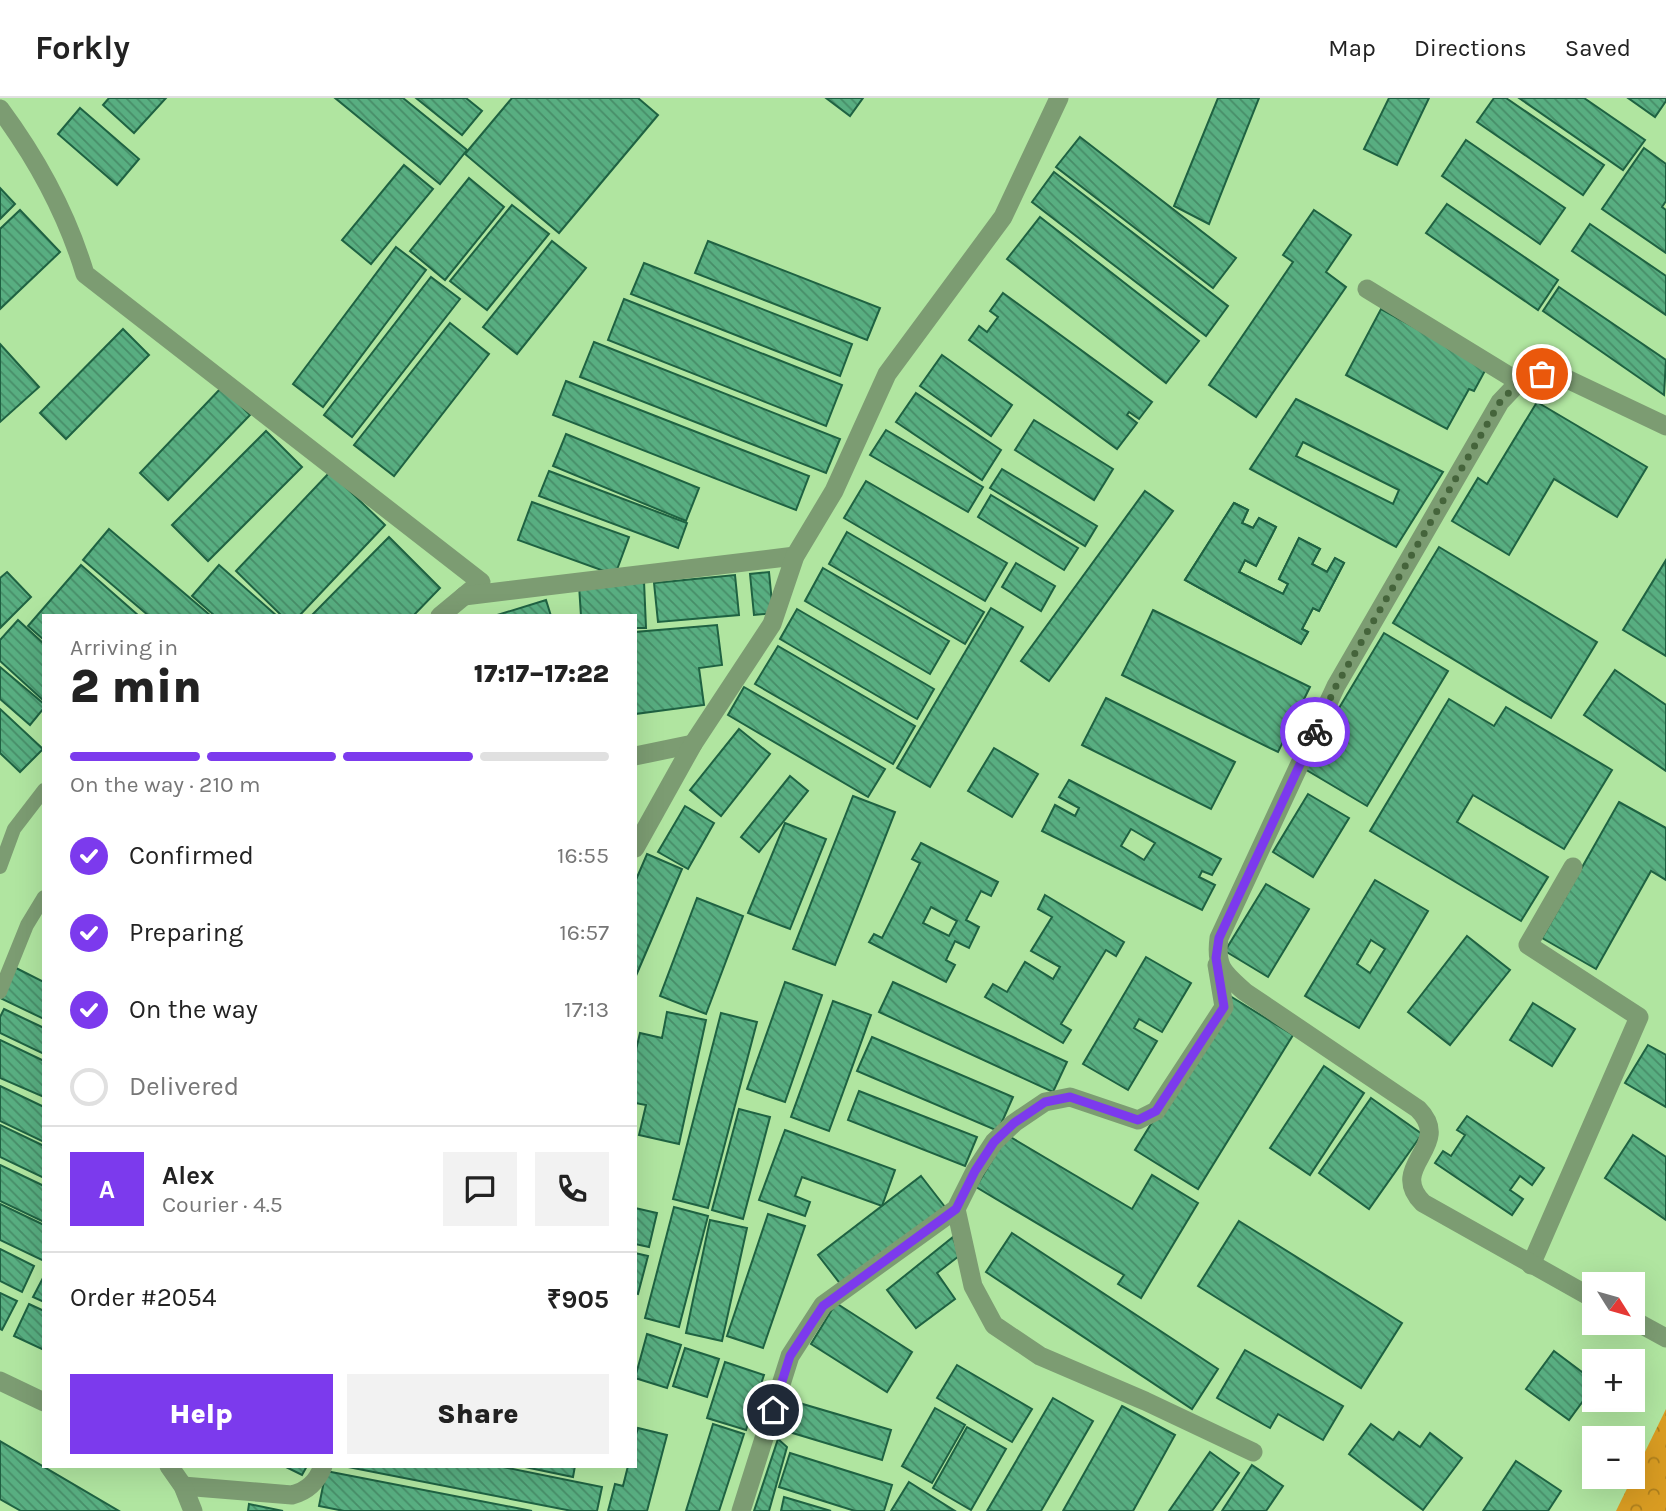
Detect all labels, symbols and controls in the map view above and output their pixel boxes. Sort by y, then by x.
text: Forkly [35,29,130,67]
text: Map [1328,34,1376,62]
text: Directions [1414,34,1527,62]
text: Saved [1565,34,1631,62]
pin [1512,344,1572,404]
icon: bag [1523,355,1561,393]
text: Arriving in [70,634,178,661]
text: 17:17–17:22 [474,658,609,689]
text: 2 min [70,660,202,714]
courier [1280,697,1350,767]
icon: bike [1296,713,1334,751]
text: On the way · 210 m [70,771,261,798]
icon: check [70,837,108,875]
text: Confirmed [129,840,254,871]
text: 16:55 [557,842,609,869]
icon: check [70,914,108,952]
text: Preparing [129,917,243,948]
text: 16:57 [559,919,609,946]
icon: check [70,991,108,1029]
text: On the way [129,994,258,1025]
text: 17:13 [564,996,609,1023]
text: Delivered [129,1071,239,1102]
button: chat [443,1152,517,1226]
button: phone [535,1152,609,1226]
text: Alex [162,1160,214,1191]
text: A [99,1174,115,1205]
text: Courier · 4.5 [162,1191,283,1218]
north arrow [1582,1272,1645,1335]
map controls [1582,1272,1645,1489]
text: Order #2054 [70,1282,216,1313]
text: ₹905 [547,1284,609,1315]
button: + [1582,1349,1645,1412]
button: Help [70,1374,333,1454]
button: Share [347,1374,609,1454]
pin [743,1380,803,1440]
icon: home [754,1391,792,1429]
button: − [1582,1426,1645,1489]

